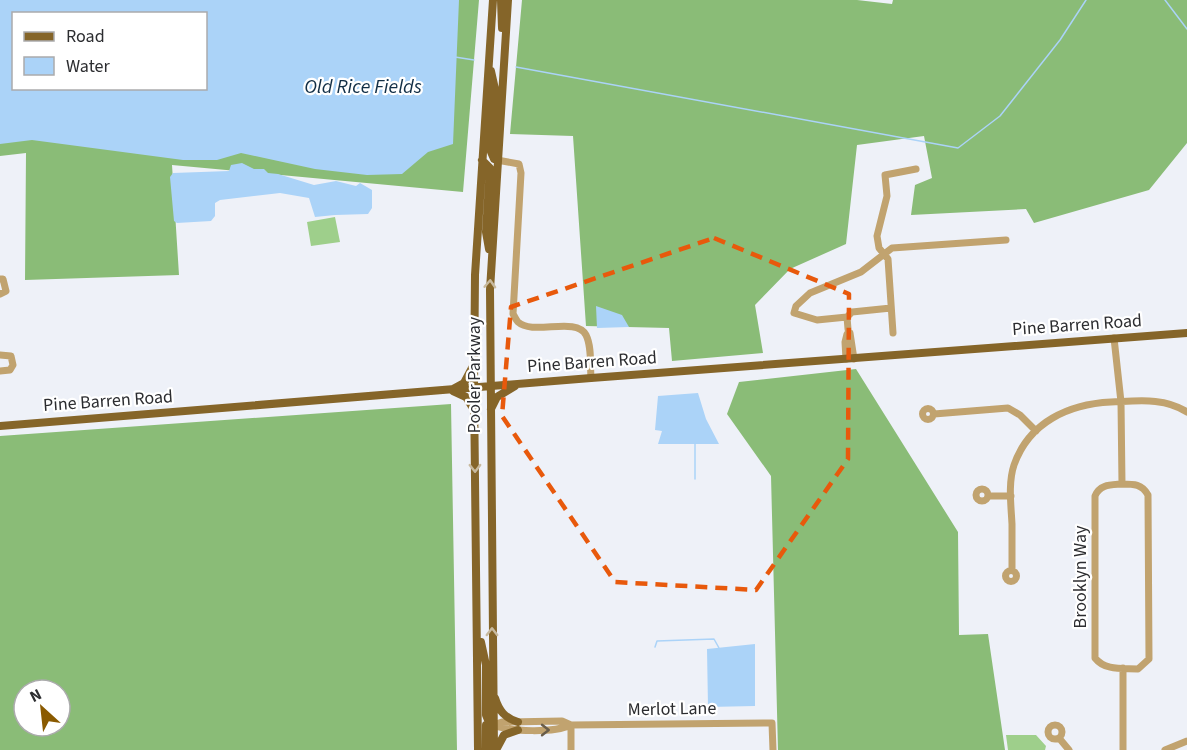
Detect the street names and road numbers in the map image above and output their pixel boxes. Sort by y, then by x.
street label: Pine Barren Road [1011,308,1143,342]
street label: Pooler Parkway [462,316,487,433]
street label: Pine Barren Road [526,345,658,379]
street label: Pine Barren Road [42,384,174,418]
street label: Brooklyn Way [1068,525,1093,628]
street label: Merlot Lane [627,696,717,722]

